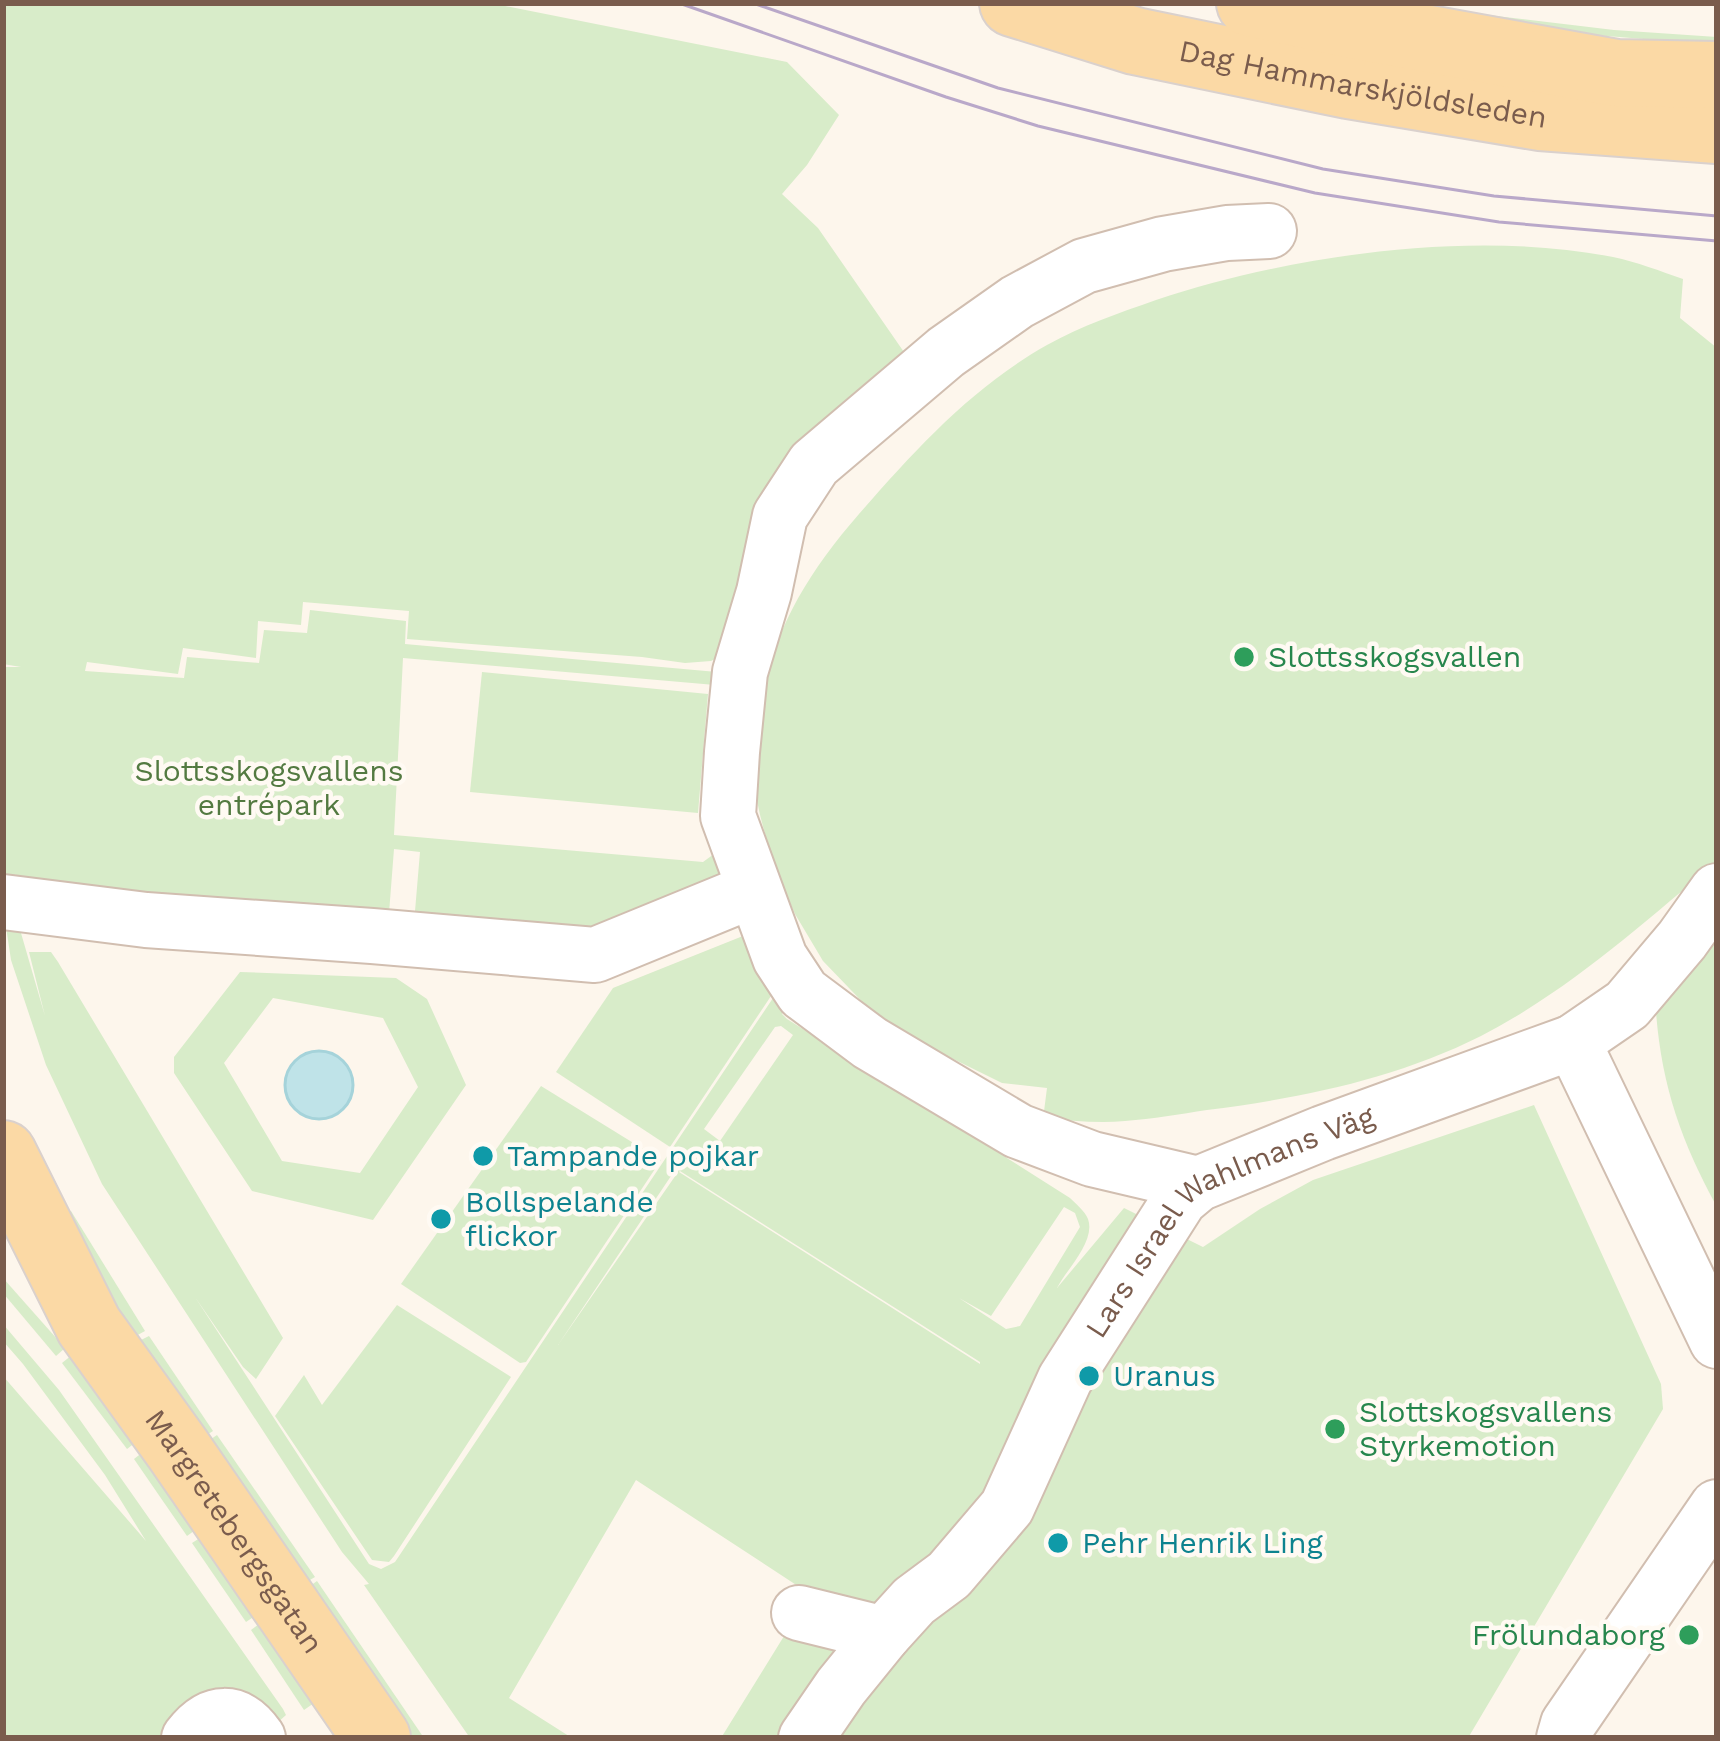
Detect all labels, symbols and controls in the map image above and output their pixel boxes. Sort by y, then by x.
street label: Dag Hammarskjöldsleden [1176,33,1550,135]
place label: Slottsskogsvallen [1268,639,1521,674]
marker: Slottsskogsvallen [1231,644,1257,670]
park label: Slottsskogsvallens entrépark [134,753,404,822]
street label: Lars Israel Wahlmans Väg [1078,1098,1379,1344]
place label: Tampande pojkar [507,1138,759,1173]
marker: Tampande pojkar [470,1143,496,1169]
place label: Bollspelande flickor [465,1184,654,1253]
marker: Bollspelande flickor [428,1206,454,1232]
place label: Uranus [1113,1358,1216,1393]
marker: Uranus [1076,1363,1102,1389]
place label: Slottskogsvallens Styrkemotion [1359,1394,1612,1463]
street label: Margretebergsgatan [138,1403,331,1660]
marker: Slottskogsvallens Styrkemotion [1322,1416,1348,1442]
place label: Pehr Henrik Ling [1082,1525,1323,1560]
marker: Pehr Henrik Ling [1045,1530,1071,1556]
place label: Frölundaborg [1472,1617,1665,1652]
marker: Frölundaborg [1676,1622,1702,1648]

